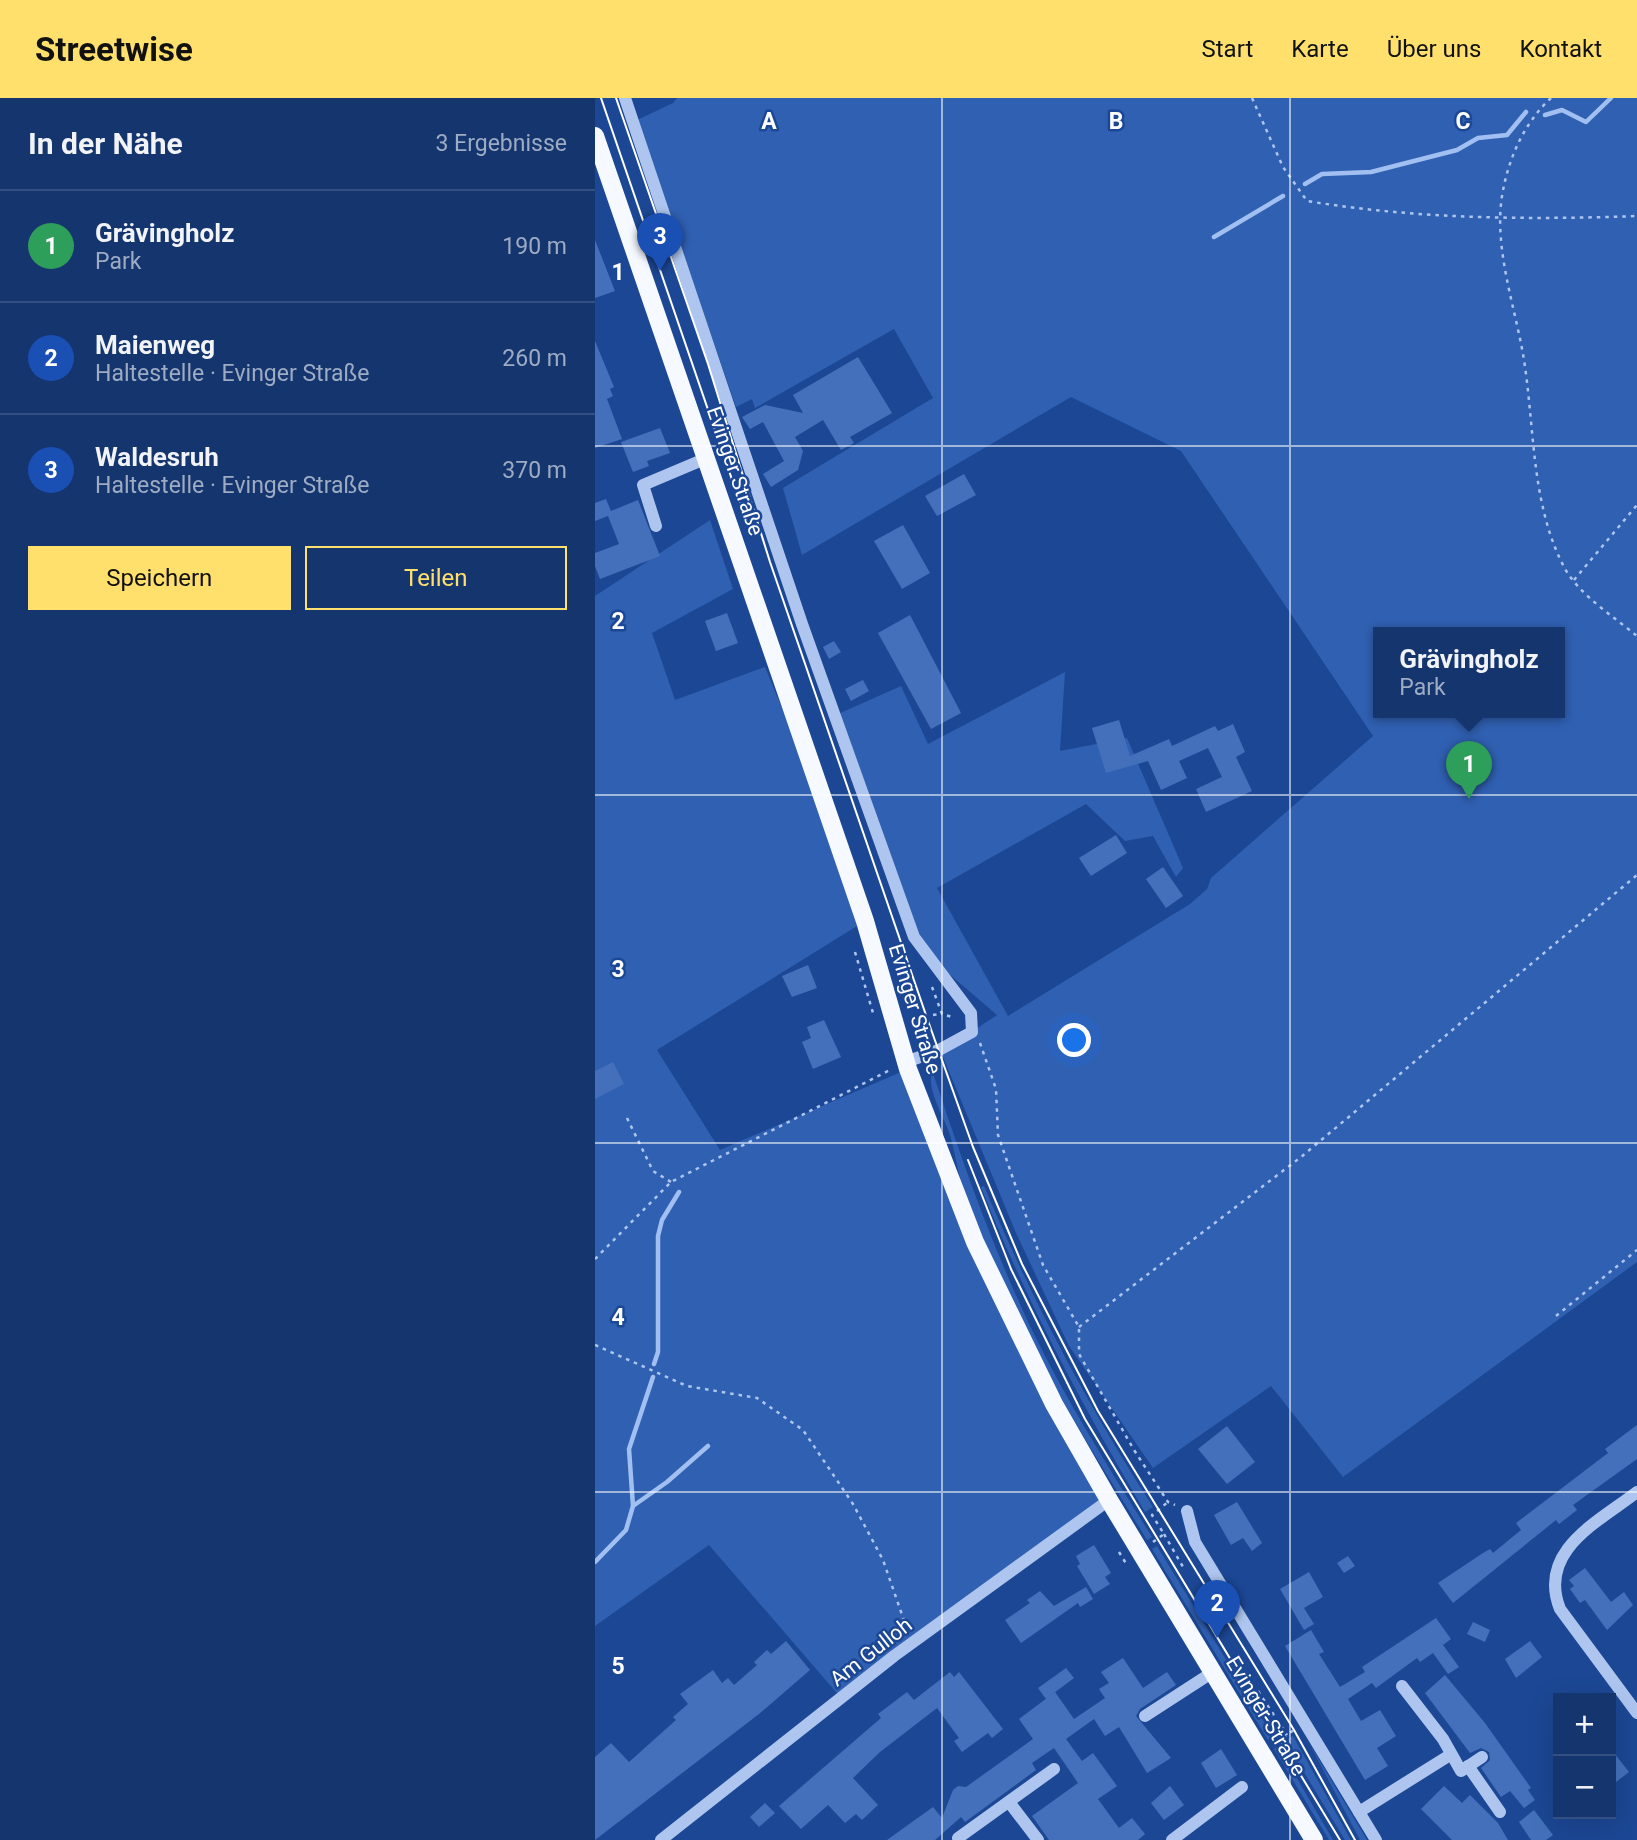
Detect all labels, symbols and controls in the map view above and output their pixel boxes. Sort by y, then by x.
text: Streetwise [35,30,193,69]
text: Start [1202,35,1253,63]
text: Karte [1291,35,1349,63]
text: Über uns [1387,35,1481,63]
text: Kontakt [1519,35,1602,63]
text: A [761,108,777,135]
text: B [1109,108,1123,135]
text: C [1455,108,1471,135]
text: In der Nähe [28,126,183,161]
text: 3 Ergebnisse [435,130,567,157]
pin: 3 [637,213,683,271]
text: Grävingholz [95,218,234,248]
text: 1 [44,233,58,260]
text: 190 m [502,233,567,260]
text: Park [95,248,141,275]
text: 1 [611,259,625,286]
text: Maienweg [95,330,215,360]
text: 2 [44,345,58,372]
text: 260 m [502,345,567,372]
text: Haltestelle · Evinger Straße [95,360,369,387]
street label: Evinger Straße [702,403,768,539]
text: Waldesruh [95,442,219,472]
text: 3 [44,457,58,484]
text: 370 m [502,457,567,484]
text: Haltestelle · Evinger Straße [95,472,369,499]
button: Speichern [28,546,291,610]
button: Teilen [305,546,567,610]
text: 2 [611,608,625,635]
popup [1373,627,1565,718]
text: Grävingholz [1399,644,1539,674]
text: Park [1399,674,1446,701]
pin: 1 [1446,741,1492,799]
street label: Evinger Straße [884,941,946,1077]
text: 3 [611,956,625,983]
your location [1057,1023,1091,1057]
text: 4 [611,1304,625,1331]
pin: 2 [1194,1580,1240,1638]
street label: Am Gulloh [825,1613,917,1691]
street label: Evinger Straße [1221,1652,1311,1780]
text: 5 [611,1653,625,1680]
map controls [1553,1693,1616,1819]
button: + [1553,1693,1616,1756]
button: − [1553,1756,1616,1819]

